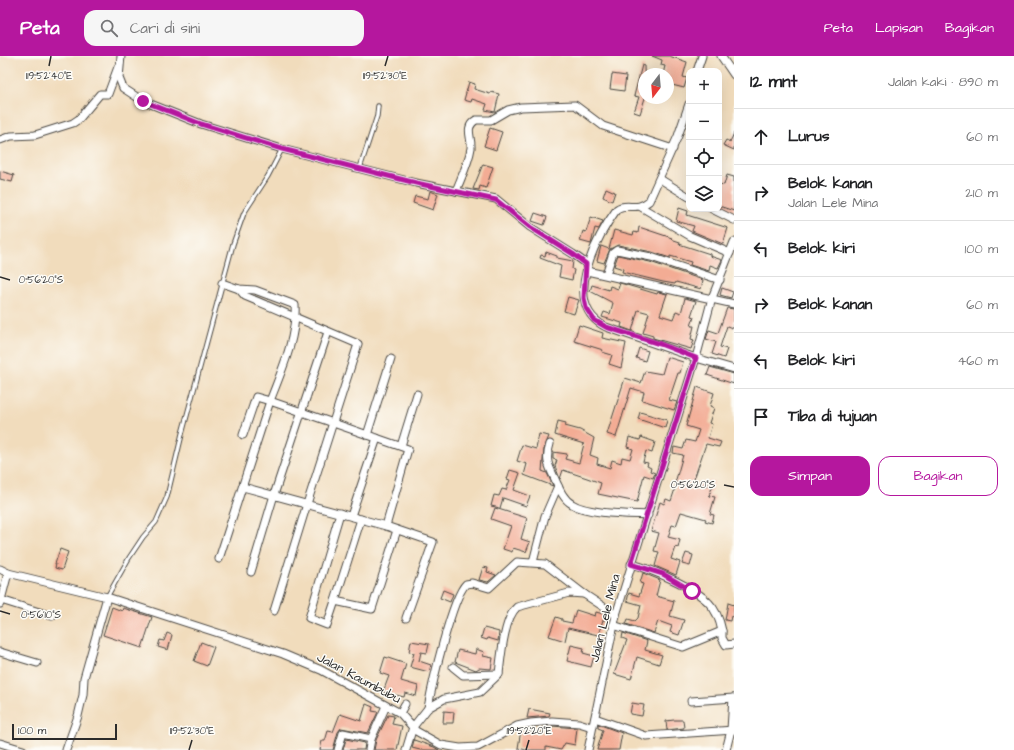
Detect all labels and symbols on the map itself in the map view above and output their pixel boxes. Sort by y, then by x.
north arrow [638,68,674,104]
text: 119°52'40"E [26,69,72,83]
text: 119°52'30"E [363,69,407,83]
route end [134,92,152,110]
text: 0°56'20"S [19,273,64,287]
text: 0°56'20"S [671,478,716,492]
street label: Jalan Lele Mina [585,572,625,664]
route start [683,582,701,600]
text: 0°56'10"S [21,608,61,622]
street label: Jalan Kaumbubu [314,648,405,708]
scale bar [12,722,117,741]
text: 119°52'30"E [170,724,214,738]
text: 119°52'20"E [506,724,552,738]

